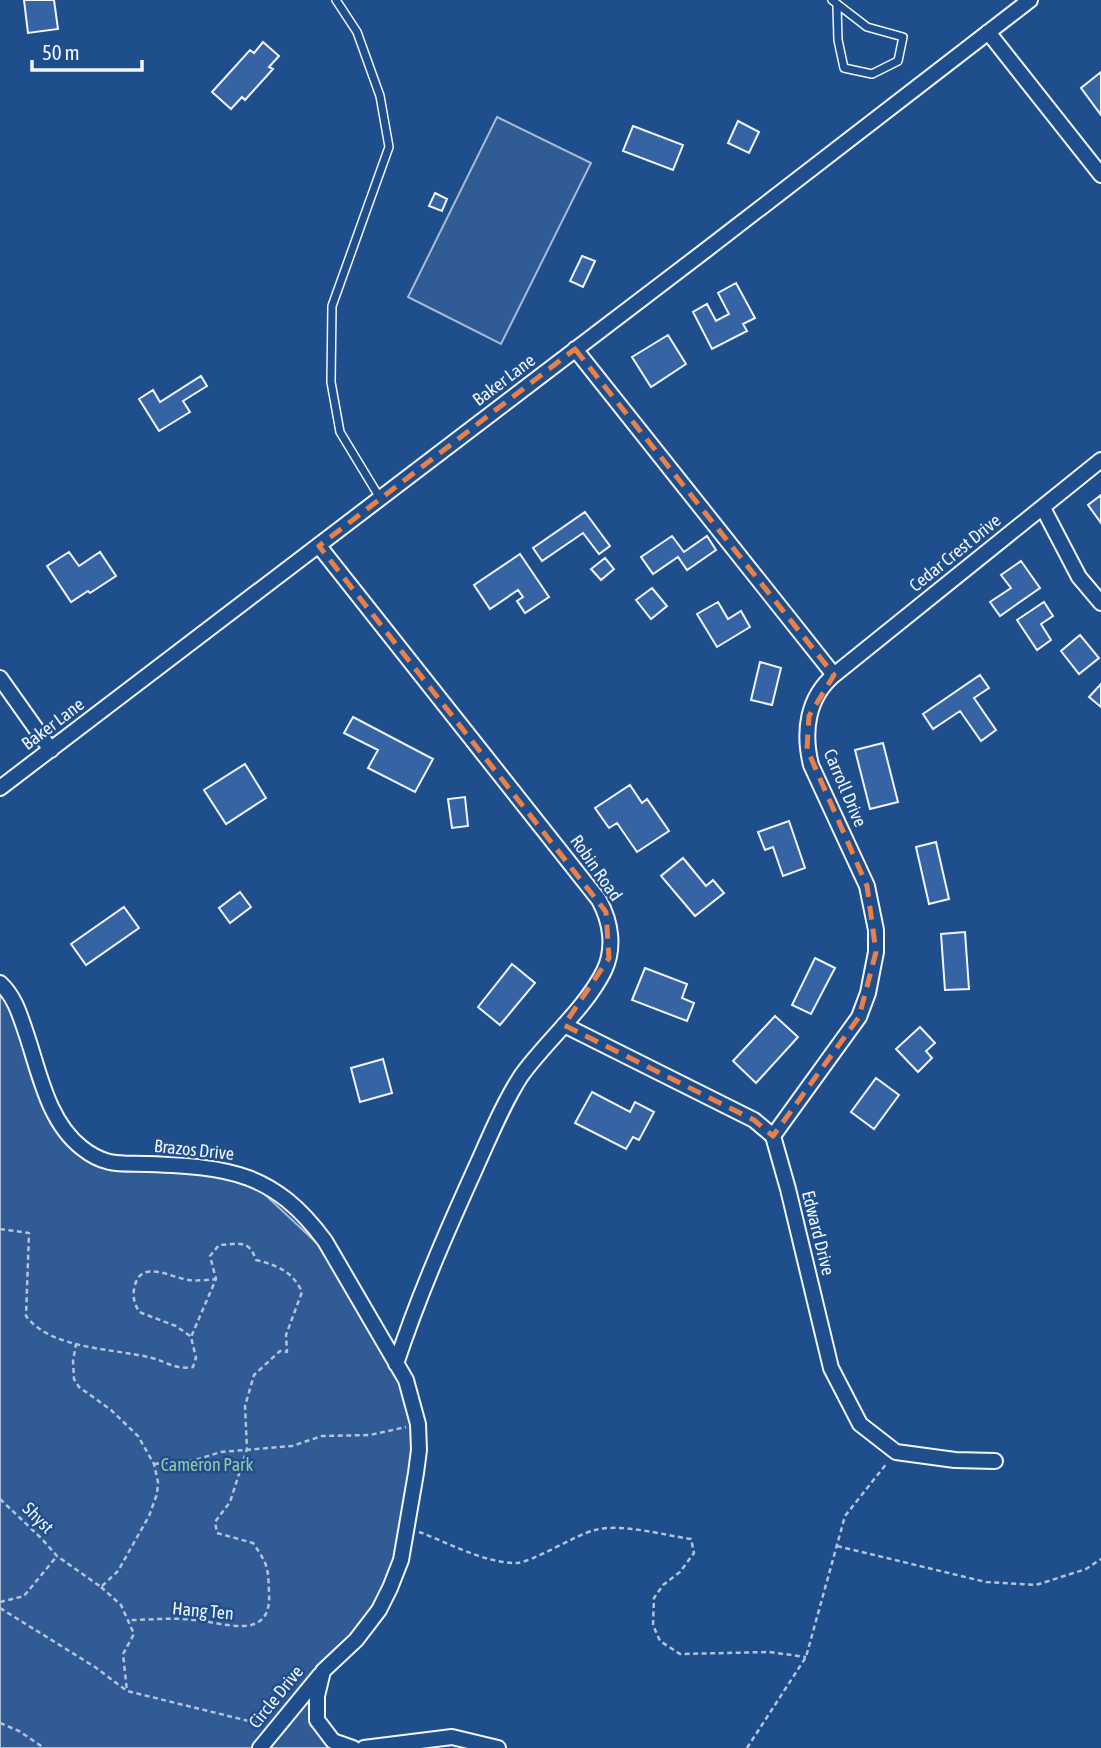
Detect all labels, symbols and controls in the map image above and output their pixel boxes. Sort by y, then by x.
scale bar [32,28,142,72]
text: 50 m [42,40,80,64]
street label: Baker Lane [468,349,539,410]
street label: Cedar Crest Drive [905,509,1005,596]
street label: Baker Lane [17,693,88,754]
street label: Carroll Drive [820,746,871,830]
street label: Robin Road [566,831,627,905]
street label: Brazos Drive [153,1135,235,1164]
street label: Edward Drive [798,1188,839,1277]
park label: Cameron Park [161,1454,253,1475]
street label: Shyst [18,1498,58,1538]
street label: Hang Ten [171,1597,235,1624]
street label: Circle Drive [244,1661,307,1732]

